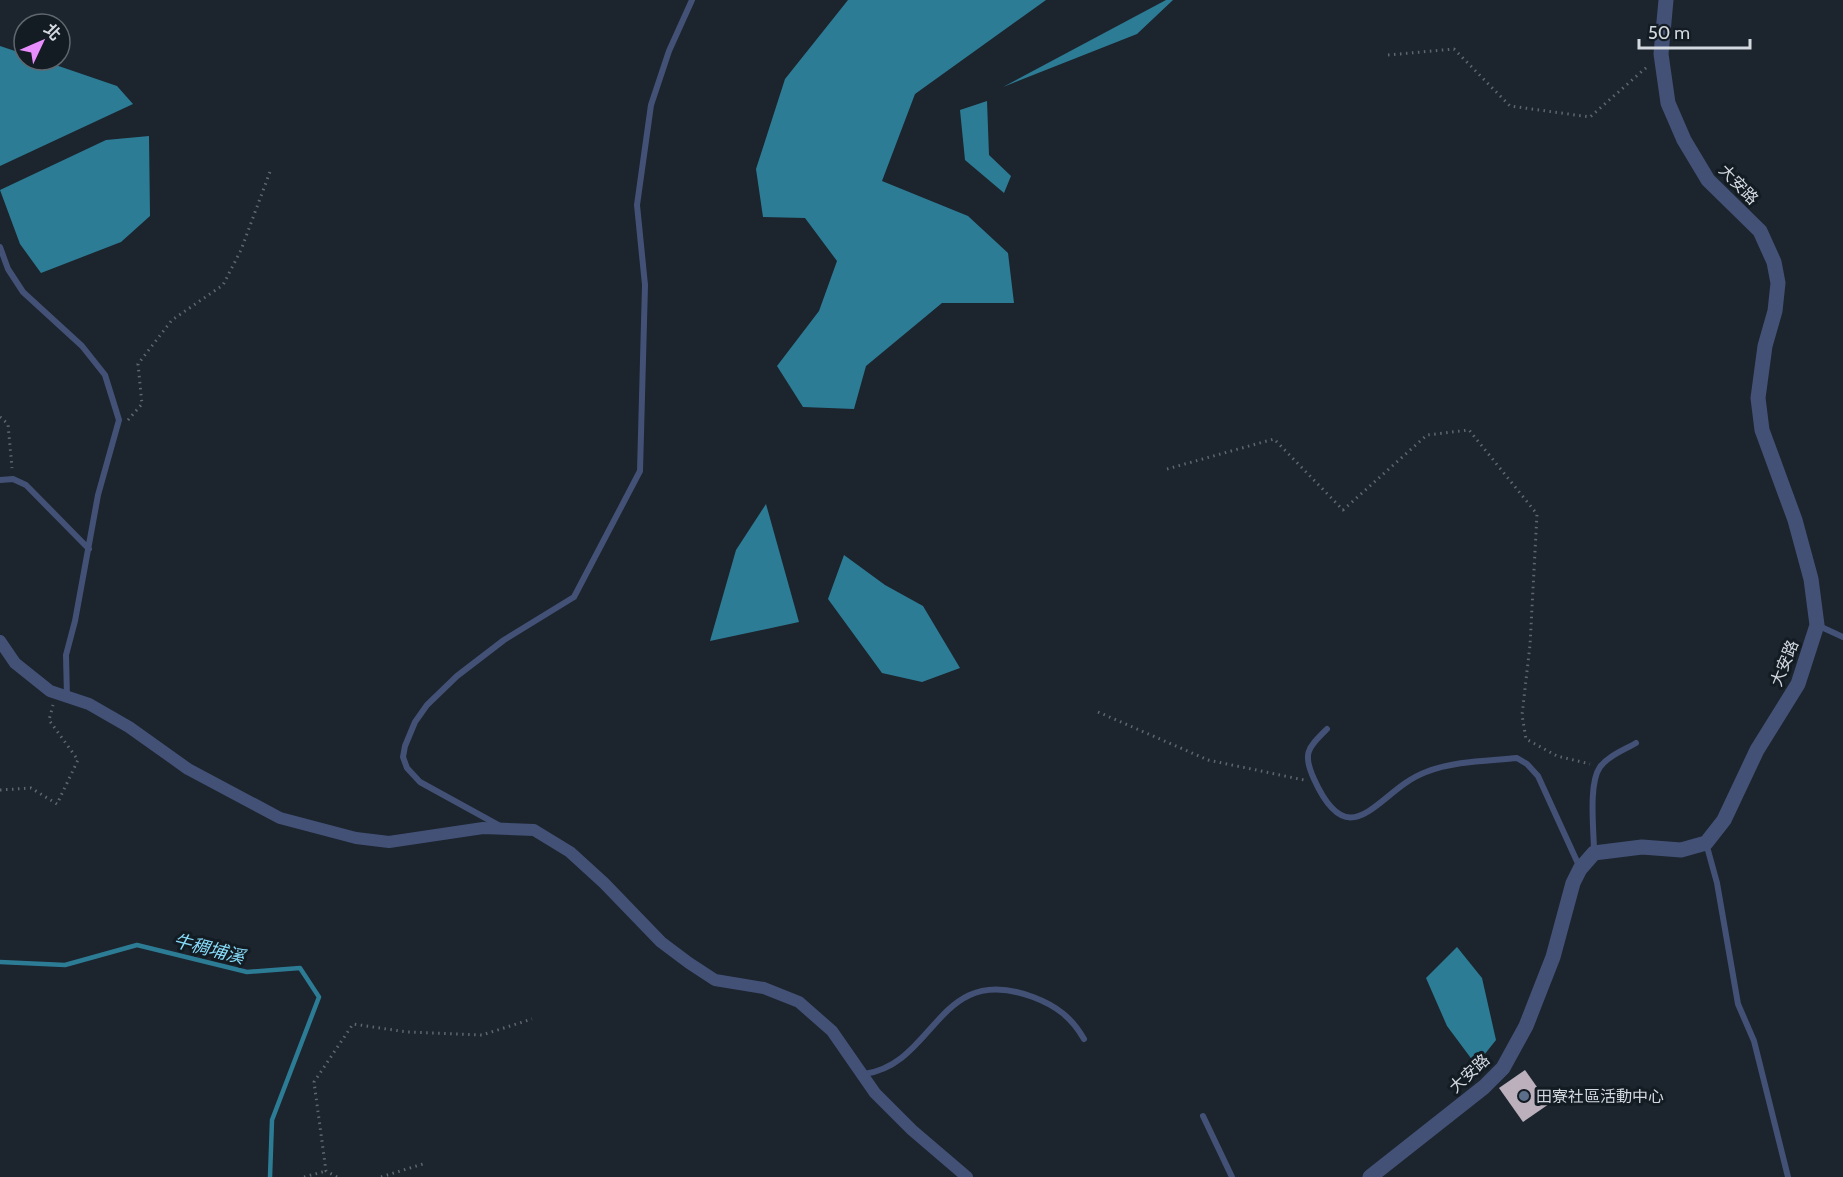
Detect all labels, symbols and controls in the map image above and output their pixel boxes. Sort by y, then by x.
north arrow [12,12,72,72]
scale bar [1639,12,1750,50]
text: 北 [40,20,65,44]
text: 50 m [1648,22,1690,44]
street label: 大安路 [1715,160,1762,208]
street label: 大安路 [1767,637,1802,689]
water label: 牛稠埔溪 [171,930,250,969]
street label: 大安路 [1445,1050,1493,1097]
place label: 田寮社區活動中心 [1536,1087,1664,1106]
marker: 田寮社區活動中心 [1517,1089,1531,1103]

